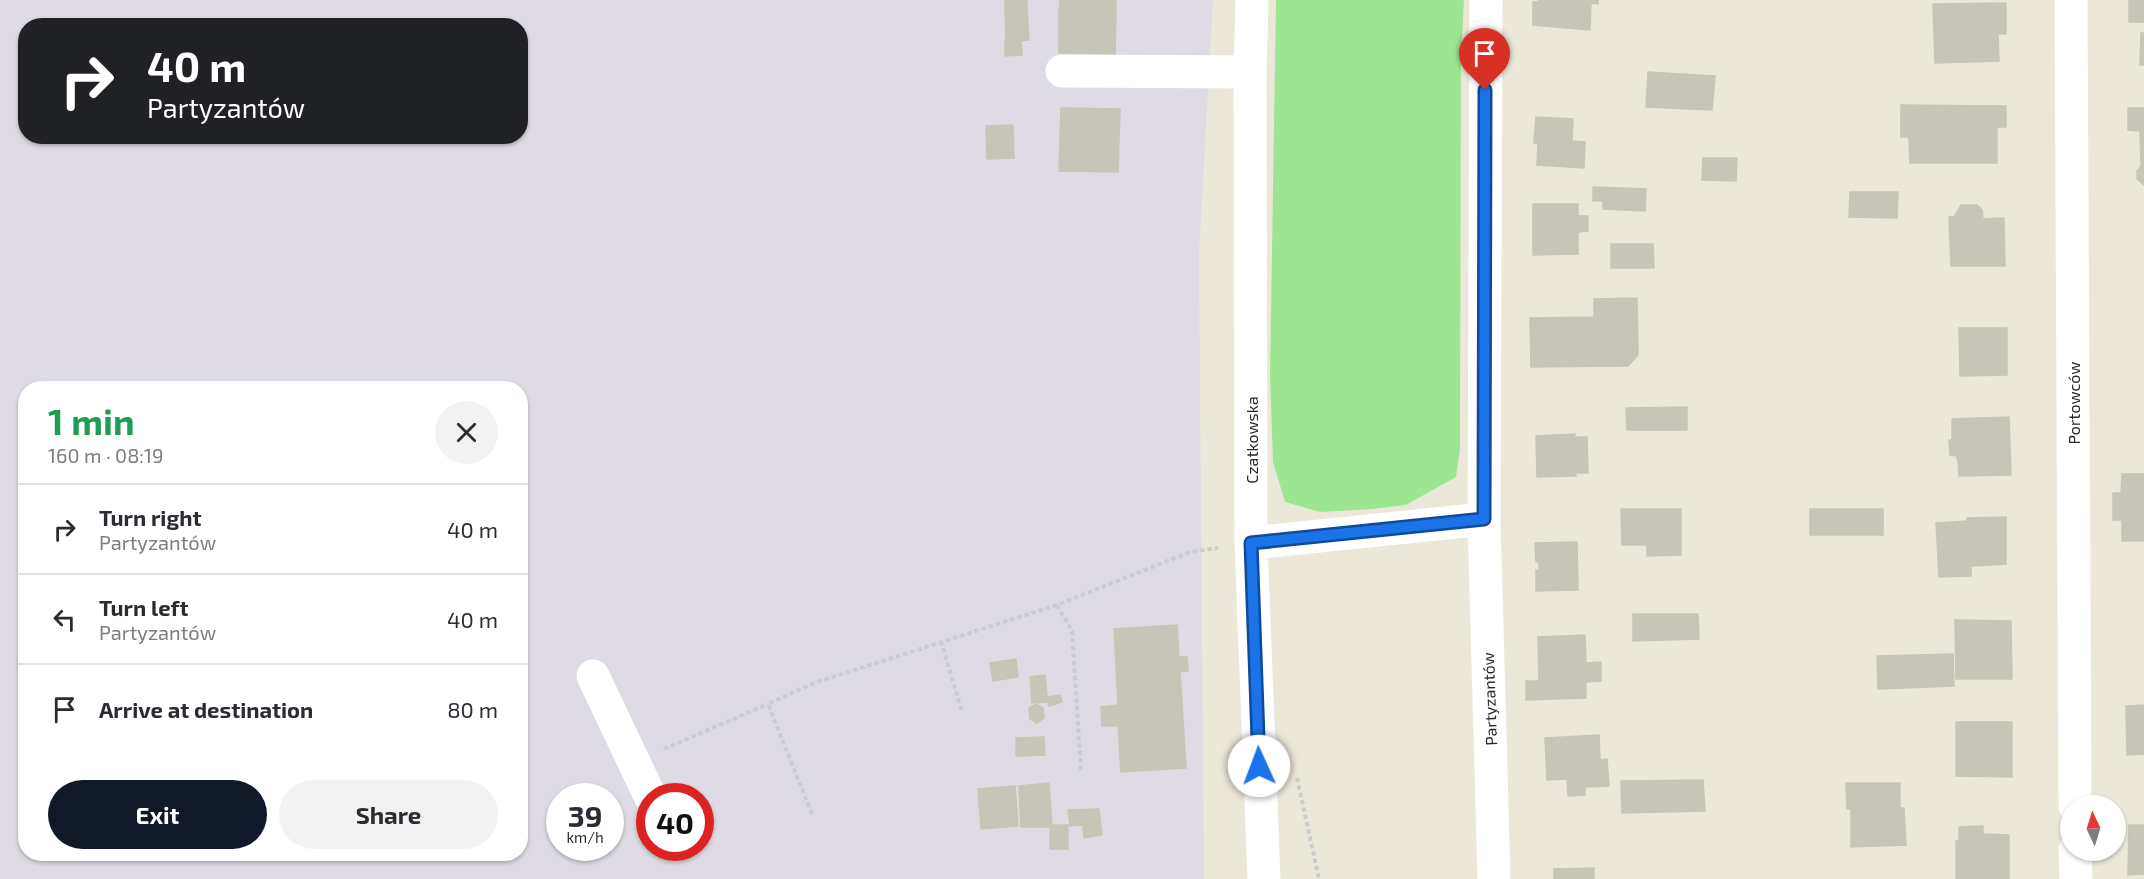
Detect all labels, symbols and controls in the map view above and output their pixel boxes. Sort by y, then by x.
pin [1459,28,1510,90]
icon: arrive [1468,37,1501,70]
text: 40 m [147,40,246,90]
icon: right [48,42,126,120]
text: Partyzantów [147,91,305,123]
street label: Portowców [2064,361,2083,445]
street label: Czatkowska [1242,396,1261,484]
text: 1 min [48,399,135,442]
button: close [435,401,498,464]
text: 160 m · 08:19 [48,443,163,467]
text: Turn right [99,504,201,530]
icon: right [48,513,81,546]
text: 40 m [447,516,498,542]
text: Partyzantów [99,530,216,554]
text: Turn left [99,594,188,620]
icon: left [48,603,81,636]
text: 40 m [447,606,498,632]
text: Partyzantów [99,620,216,644]
street label: Partyzantów [1478,652,1500,746]
icon: arrive [48,693,81,726]
text: Arrive at destination [99,696,313,722]
text: 80 m [447,696,498,722]
position arrow [1227,734,1291,798]
button: Exit [48,780,267,849]
button: Share [279,780,498,849]
speed limit sign: 40 [636,783,714,861]
north arrow [2060,795,2126,861]
map controls [2060,795,2126,861]
text: 39 [568,797,602,833]
text: km/h [566,828,604,846]

